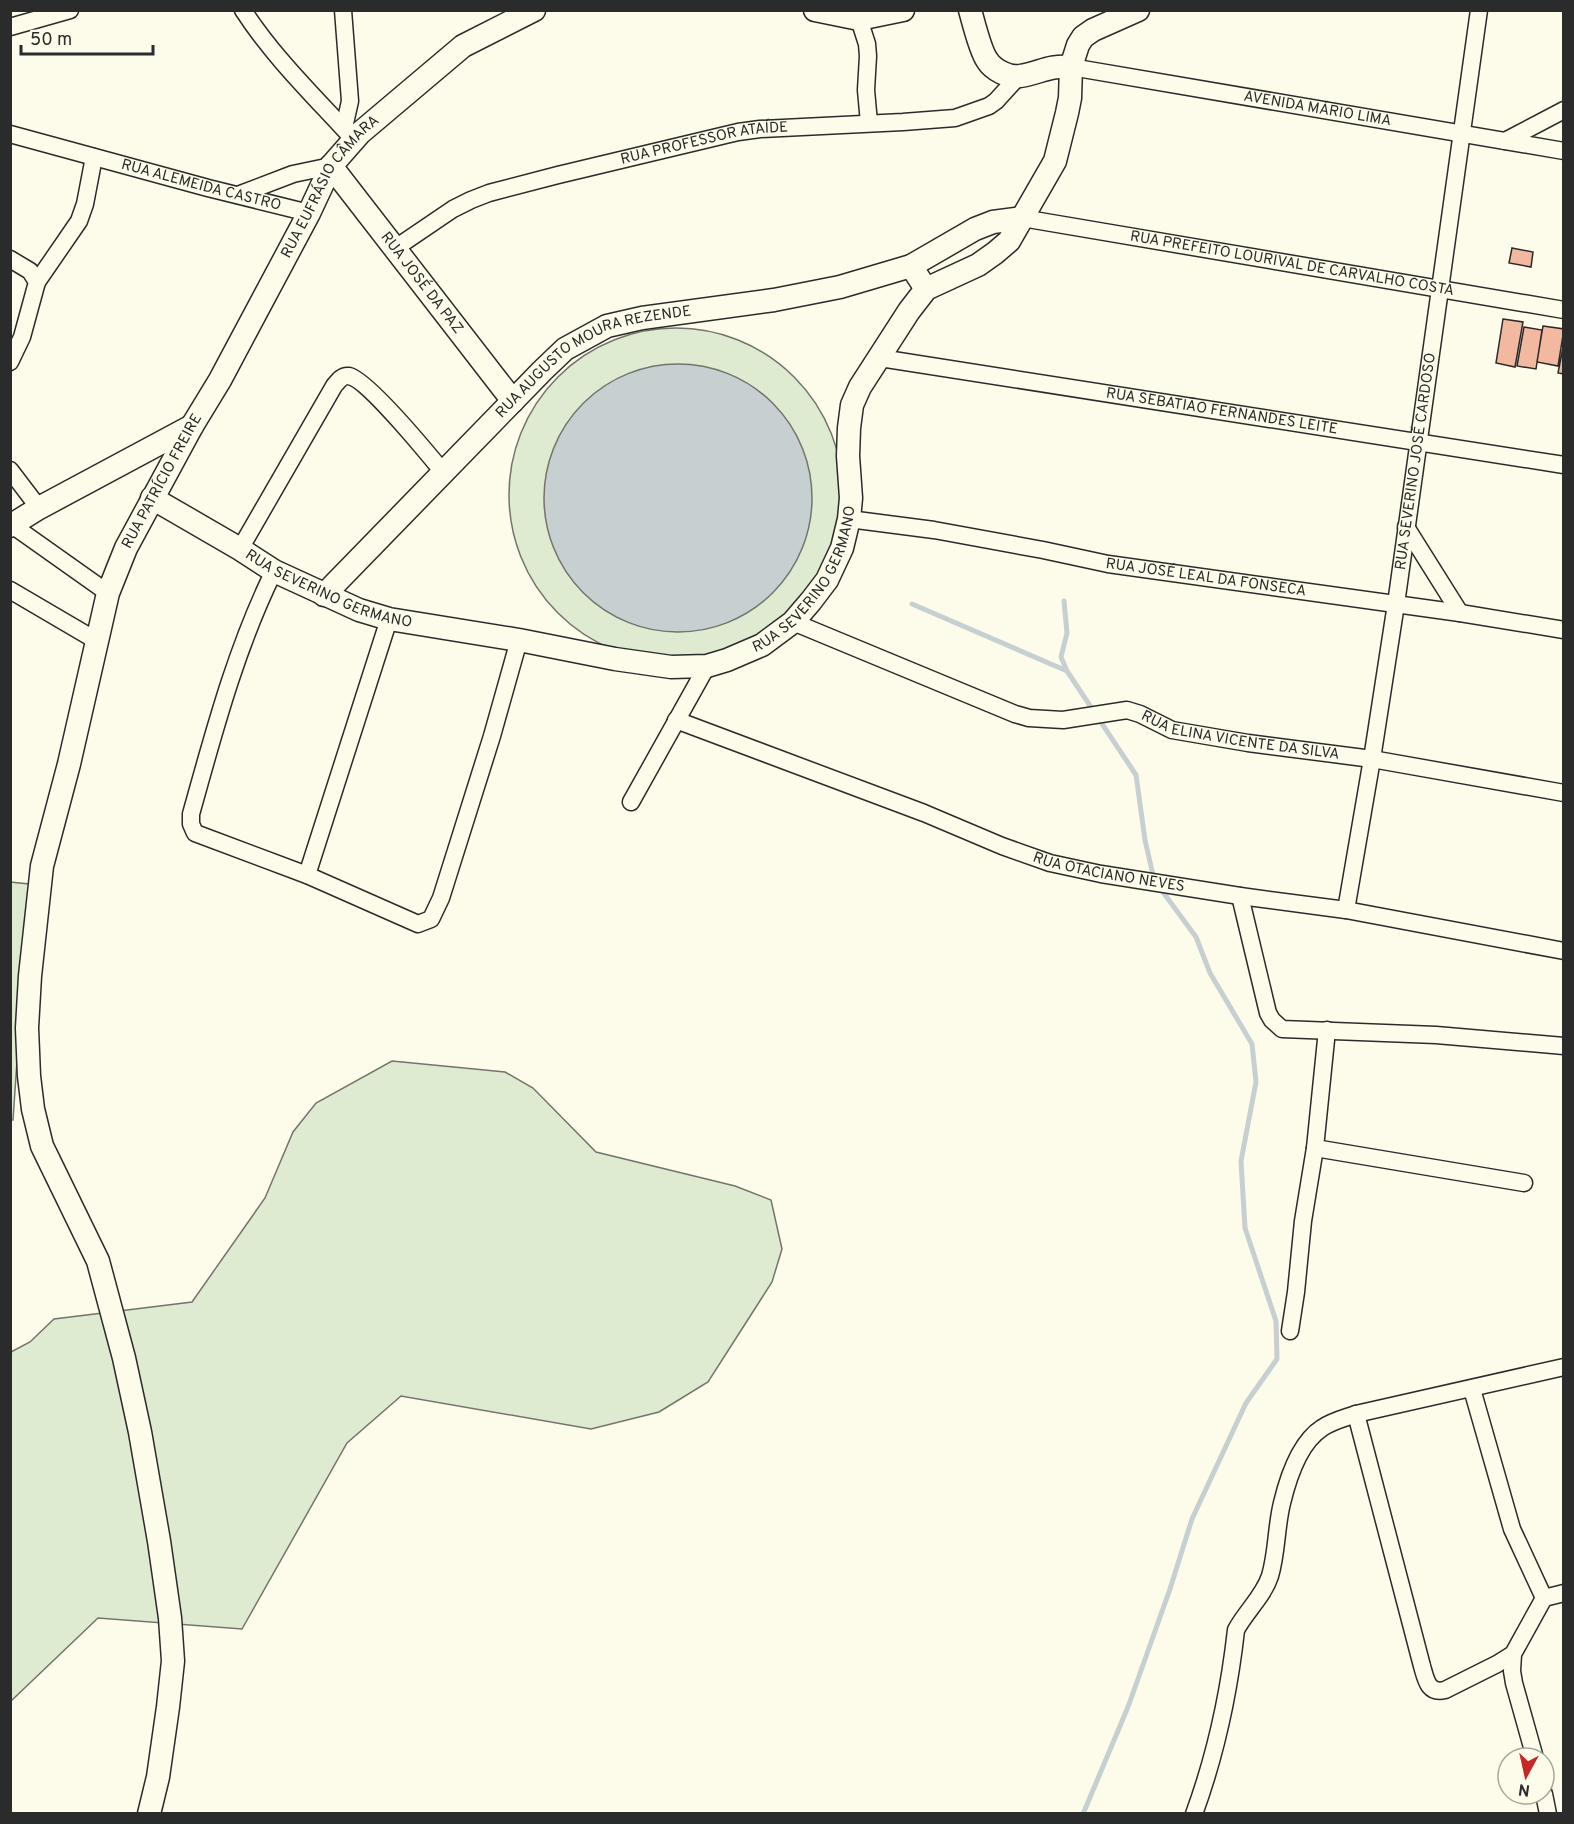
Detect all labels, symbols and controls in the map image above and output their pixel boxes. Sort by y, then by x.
scale bar [21,18,153,56]
text: 50 m [30,29,72,52]
street label: AVENIDA MÁRIO LIMA [1242,87,1393,131]
street label: RUA EUFRÁSIO CÂMARA [277,111,383,262]
street label: RUA PROFESSOR ATAÍDE [619,118,789,169]
street label: RUA ALEMEIDA CASTRO [119,155,283,215]
street label: RUA PREFEITO LOURIVAL DE CARVALHO COSTA [1129,227,1456,301]
street label: RUA JOSÉ DA PAZ [376,228,467,338]
street label: RUA AUGUSTO MOURA REZENDE [492,302,692,422]
street label: RUA SEVERINO JOSÉ CARDOSO [1391,352,1440,571]
street label: RUA SEBATIÃO FERNANDES LEITE [1105,384,1339,439]
street label: RUA PATRÍCIO FREIRE [118,410,207,552]
street label: RUA SEVERINO GERMANO [750,505,860,657]
street label: RUA SEVERINO GERMANO [242,545,413,632]
street label: RUA JOSÉ LEAL DA FONSECA [1105,554,1307,601]
street label: RUA ELINA VICENTE DA SILVA [1138,707,1341,764]
street label: RUA OTACIANO NEVES [1030,848,1186,897]
north arrow [1496,1746,1556,1806]
text: N [1517,1778,1531,1800]

